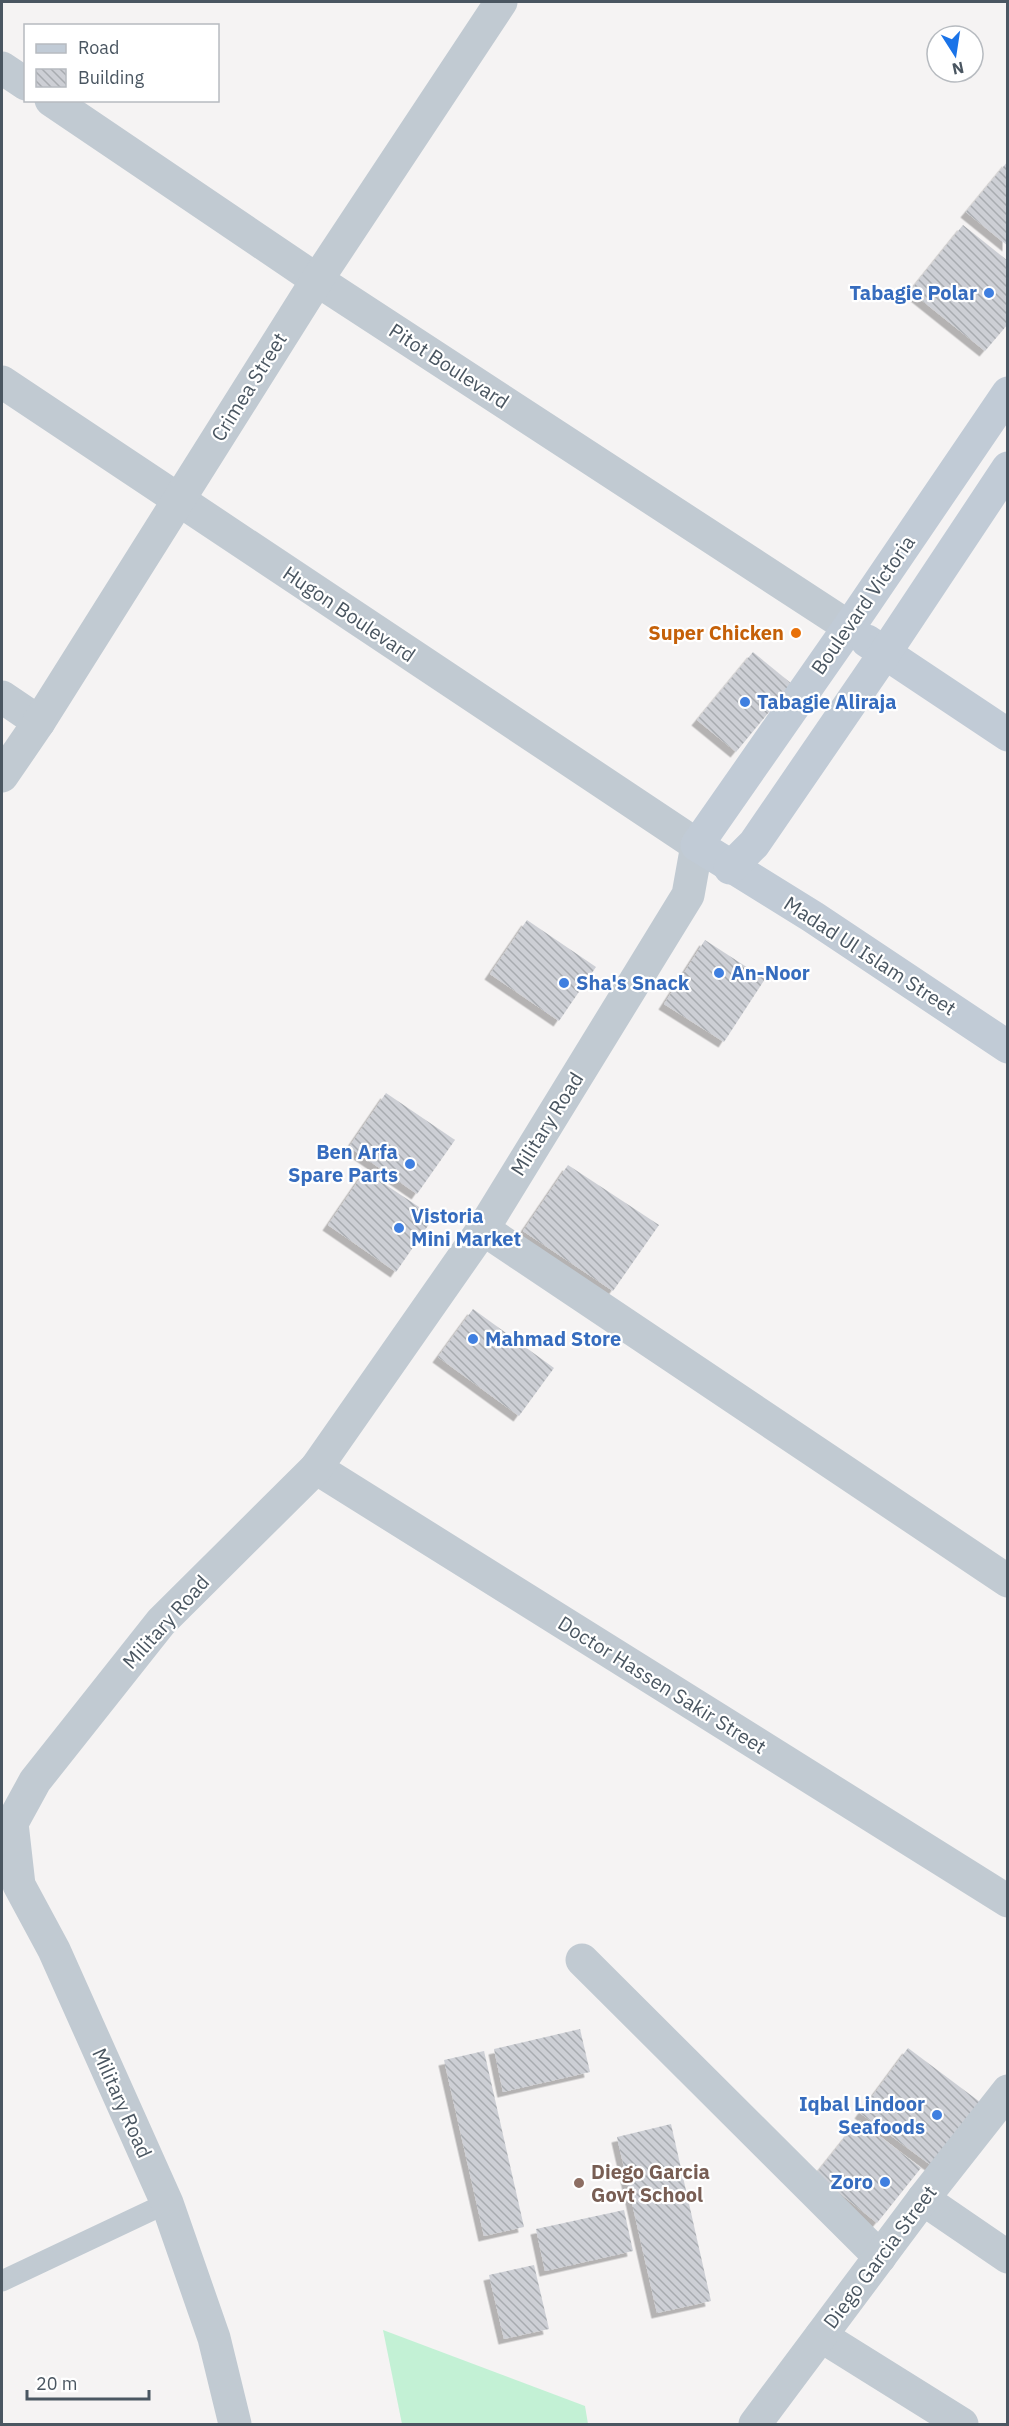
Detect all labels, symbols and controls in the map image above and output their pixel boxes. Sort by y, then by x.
legend [24,24,219,102]
north arrow [925,24,985,84]
text: Road [78,36,119,59]
text: N [950,58,966,80]
text: Building [78,66,145,89]
place label: Tabagie Polar [850,279,977,306]
marker: Tabagie Polar [982,286,996,300]
street label: Pitot Boulevard [384,317,515,414]
street label: Crimea Street [204,327,293,446]
street label: Boulevard Victoria [804,529,921,680]
street label: Hugon Boulevard [278,559,421,668]
place label: Super Chicken [648,619,784,646]
marker: Super Chicken [789,626,803,640]
place label: Tabagie Aliraja [757,688,897,715]
marker: Tabagie Aliraja [738,695,752,709]
street label: Madad Ul Islam Street [779,890,962,1021]
place label: An-Noor [731,959,810,986]
marker: An-Noor [712,966,726,980]
place label: Sha's Snack [576,969,690,996]
marker: Sha's Snack [557,976,571,990]
street label: Military Road [504,1067,589,1181]
place label: Ben Arfa Spare Parts [288,1138,398,1188]
marker: Ben Arfa Spare Parts [403,1157,417,1171]
place label: Vistoria Mini Market [411,1202,521,1252]
marker: Vistoria Mini Market [392,1221,406,1235]
place label: Mahmad Store [485,1325,621,1352]
marker: Mahmad Store [466,1332,480,1346]
street label: Military Road [116,1569,215,1674]
street label: Doctor Hassen Sakir Street [553,1609,772,1760]
street label: Military Road [86,2044,159,2162]
place label: Iqbal Lindoor Seafoods [799,2090,925,2140]
marker: Iqbal Lindoor Seafoods [930,2108,944,2122]
place label: Diego Garcia Govt School [591,2158,710,2208]
place label: Zoro [830,2168,873,2195]
marker: Zoro [878,2175,892,2189]
marker: Diego Garcia Govt School [572,2176,586,2190]
street label: Diego Garcia Street [817,2180,942,2334]
scale bar [27,2363,148,2401]
text: 20 m [36,2372,78,2395]

